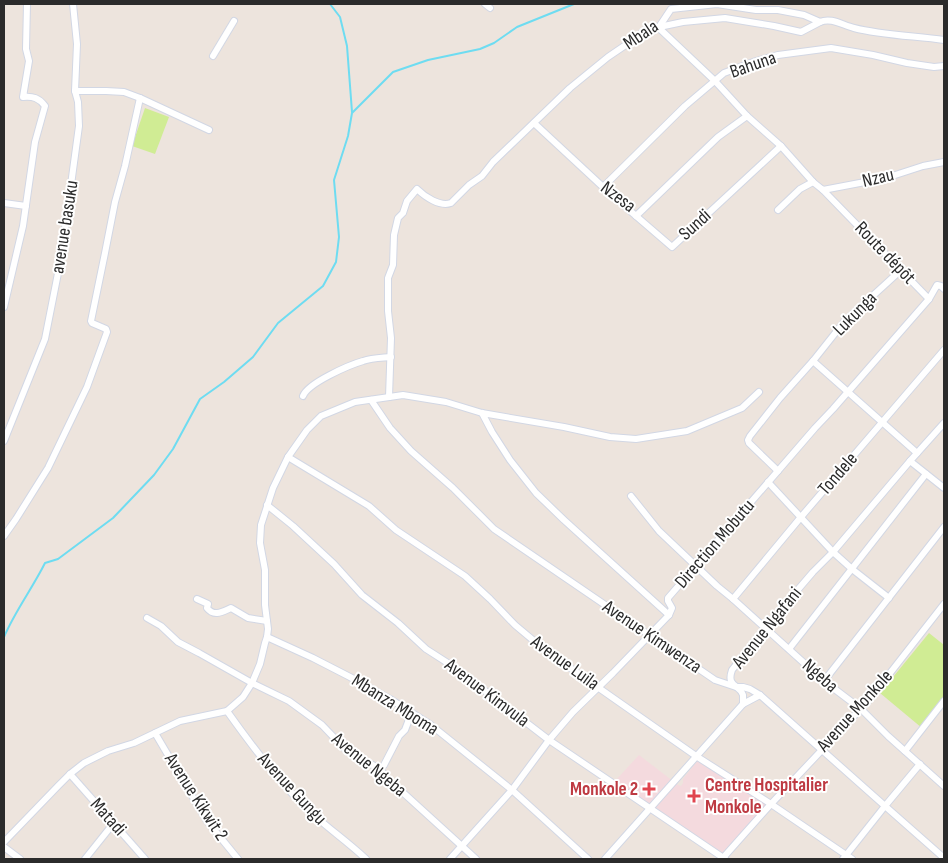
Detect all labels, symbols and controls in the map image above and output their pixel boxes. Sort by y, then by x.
street label: Mbala [619,15,663,55]
street label: Bahuna [727,46,779,84]
street label: Nzau [860,163,896,193]
street label: Nzesa [596,176,640,218]
street label: avenue basuku [46,179,84,275]
street label: Sundi [674,205,716,245]
street label: Route dépôt [850,217,920,289]
street label: Lukunga [828,287,882,341]
street label: Tondele [813,448,863,500]
street label: Direction Mobutu [670,495,760,593]
street label: Avenue Ngafani [727,583,807,674]
street label: Avenue Kimwenza [597,595,706,679]
street label: Avenue Luila [526,630,604,695]
street label: Avenue Kimvula [439,653,534,732]
street label: Ngeba [797,654,843,698]
street label: Avenue Monkole [811,665,898,758]
street label: Mbanza Mboma [347,669,443,741]
street label: Avenue Ngeba [326,727,411,802]
street label: Avenue Gungu [252,747,331,830]
street label: Avenue Kikwit 2 [159,748,233,845]
place label: Centre Hospitalier Monkole [705,774,828,819]
place label: Monkole 2 [570,778,638,801]
marker: Monkole 2 [642,782,656,796]
marker: Centre Hospitalier Monkole [687,789,701,803]
street label: Matadi [85,793,131,841]

